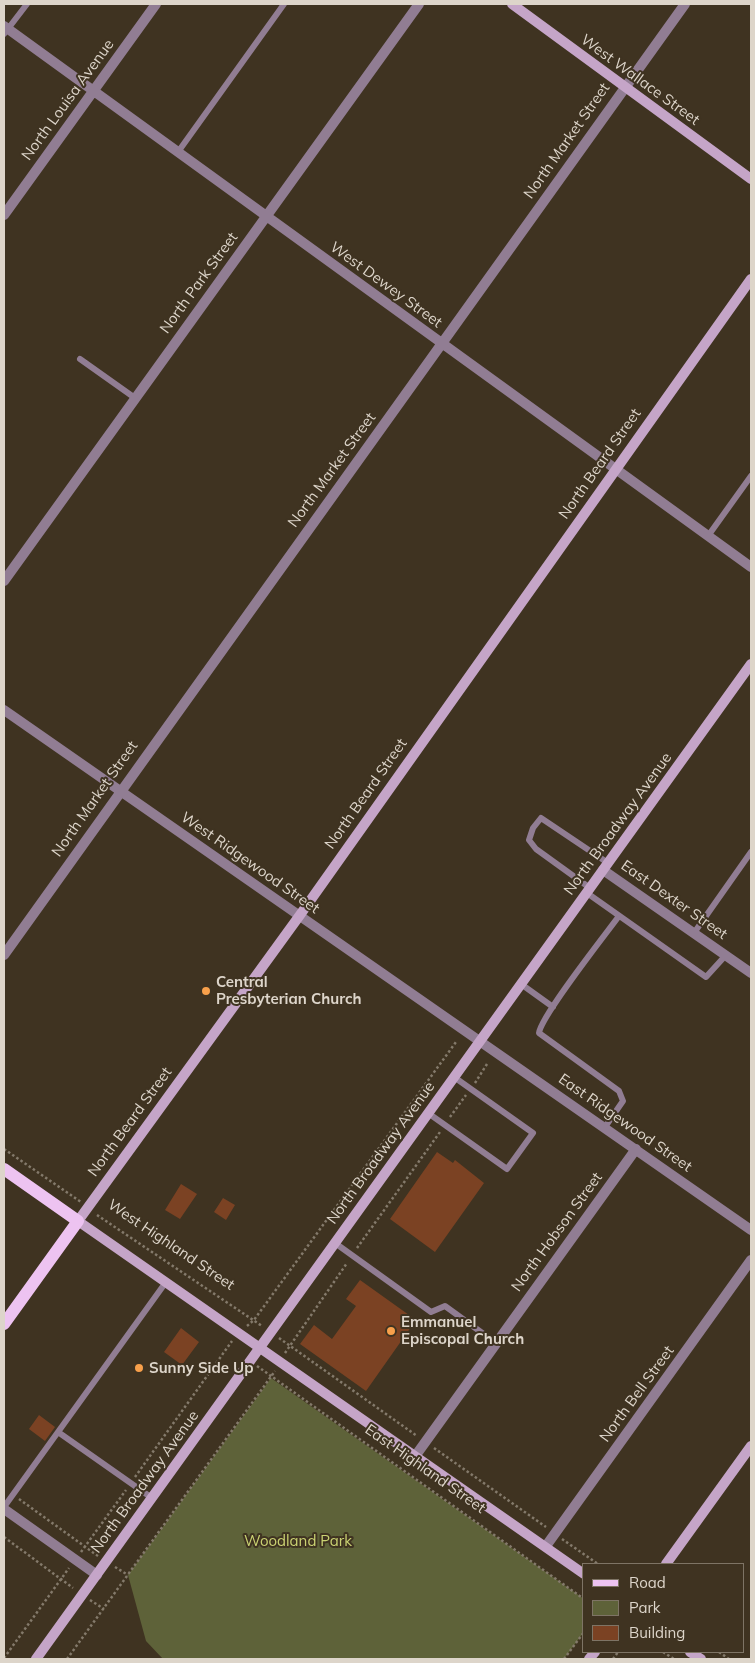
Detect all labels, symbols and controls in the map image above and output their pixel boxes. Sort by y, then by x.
street label: West Wallace Street [577,31,703,129]
street label: North Louisa Avenue [18,36,118,164]
street label: North Market Street [520,80,614,202]
street label: North Park Street [156,229,242,337]
street label: West Dewey Street [326,238,446,332]
street label: North Beard Street [555,405,645,523]
street label: North Market Street [284,409,380,531]
street label: North Beard Street [321,735,411,853]
street label: North Market Street [48,738,142,860]
street label: North Broadway Avenue [560,749,676,899]
street label: West Ridgewood Street [177,808,323,918]
street label: East Dexter Street [617,857,731,943]
place label: Central Presbyterian Church [216,973,362,1008]
marker: Central Presbyterian Church [200,985,212,997]
street label: North Beard Street [84,1064,176,1180]
street label: East Ridgewood Street [555,1070,695,1176]
street label: North Broadway Avenue [323,1078,439,1228]
street label: North Hobson Street [508,1169,606,1295]
street label: West Highland Street [104,1196,238,1294]
place label: Emmanuel Episcopal Church [401,1313,524,1348]
marker: Emmanuel Episcopal Church [385,1325,397,1337]
street label: North Bell Street [596,1342,678,1446]
place label: Sunny Side Up [149,1359,254,1377]
marker: Sunny Side Up [133,1362,145,1374]
street label: North Broadway Avenue [87,1407,203,1557]
street label: East Highland Street [361,1421,489,1517]
park label: Woodland Park [244,1532,352,1550]
legend [582,1563,745,1653]
text: Road [629,1573,666,1592]
text: Park [629,1598,661,1617]
text: Building [629,1623,685,1642]

